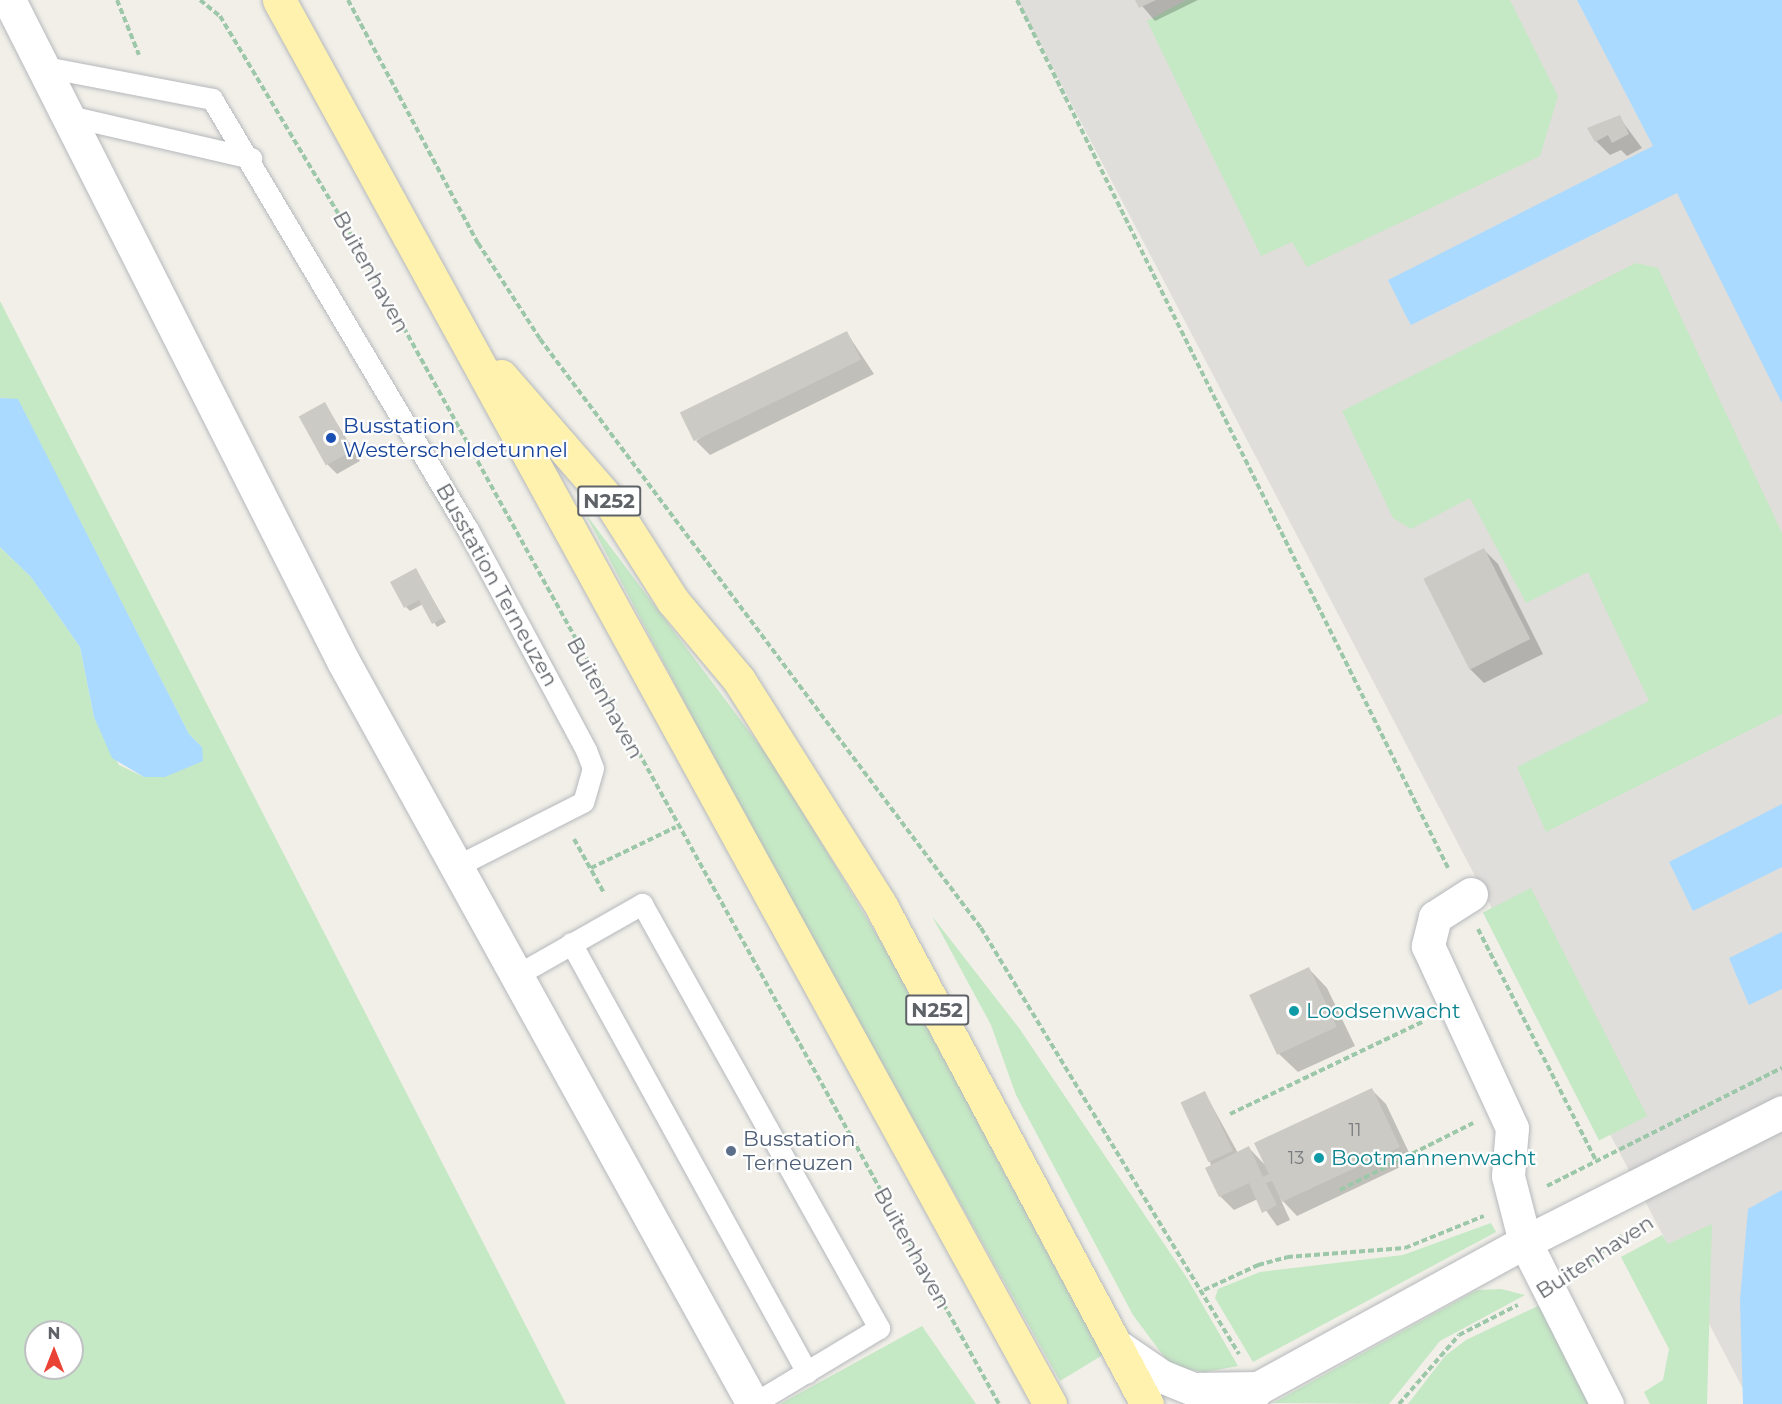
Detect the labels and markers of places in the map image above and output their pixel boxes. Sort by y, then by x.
place label: Busstation Westerscheldetunnel [343,413,568,463]
marker: Busstation Westerscheldetunnel [324,431,338,445]
place label: Loodsenwacht [1306,998,1461,1024]
marker: Loodsenwacht [1287,1004,1301,1018]
place label: Busstation Terneuzen [743,1126,855,1176]
marker: Busstation Terneuzen [724,1144,738,1158]
place label: Bootmannenwacht [1331,1145,1536,1171]
marker: Bootmannenwacht [1312,1151,1326,1165]

